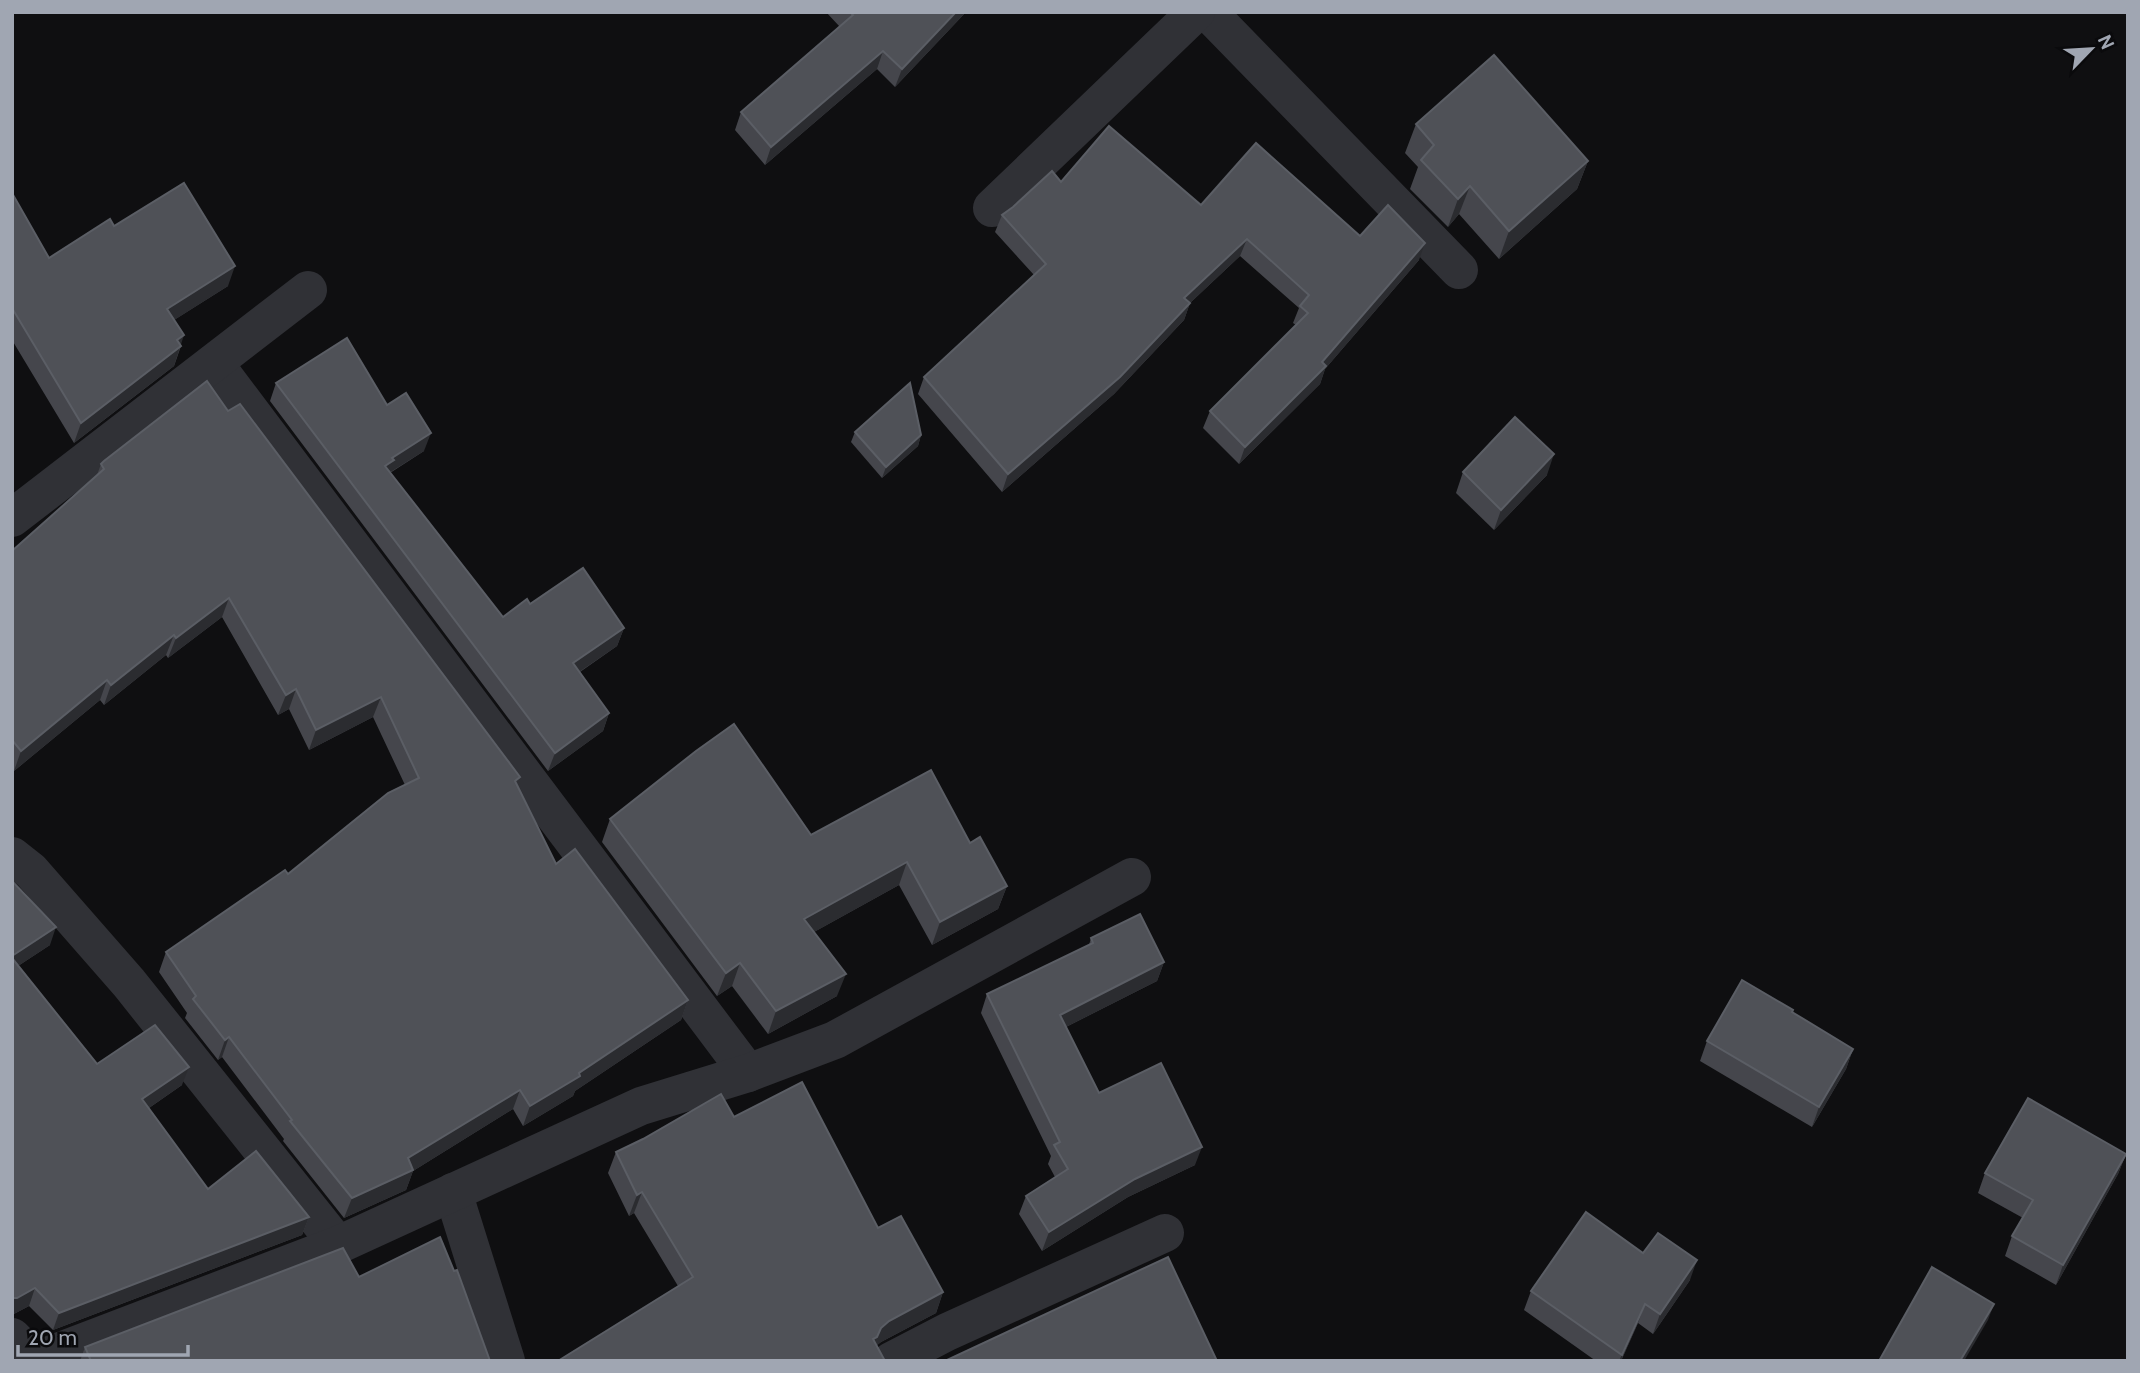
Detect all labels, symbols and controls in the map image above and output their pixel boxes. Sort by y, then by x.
north arrow [2056,14,2126,84]
text: N [2093,31,2119,53]
scale bar [18,1314,187,1358]
text: 20 m [28,1325,77,1350]

